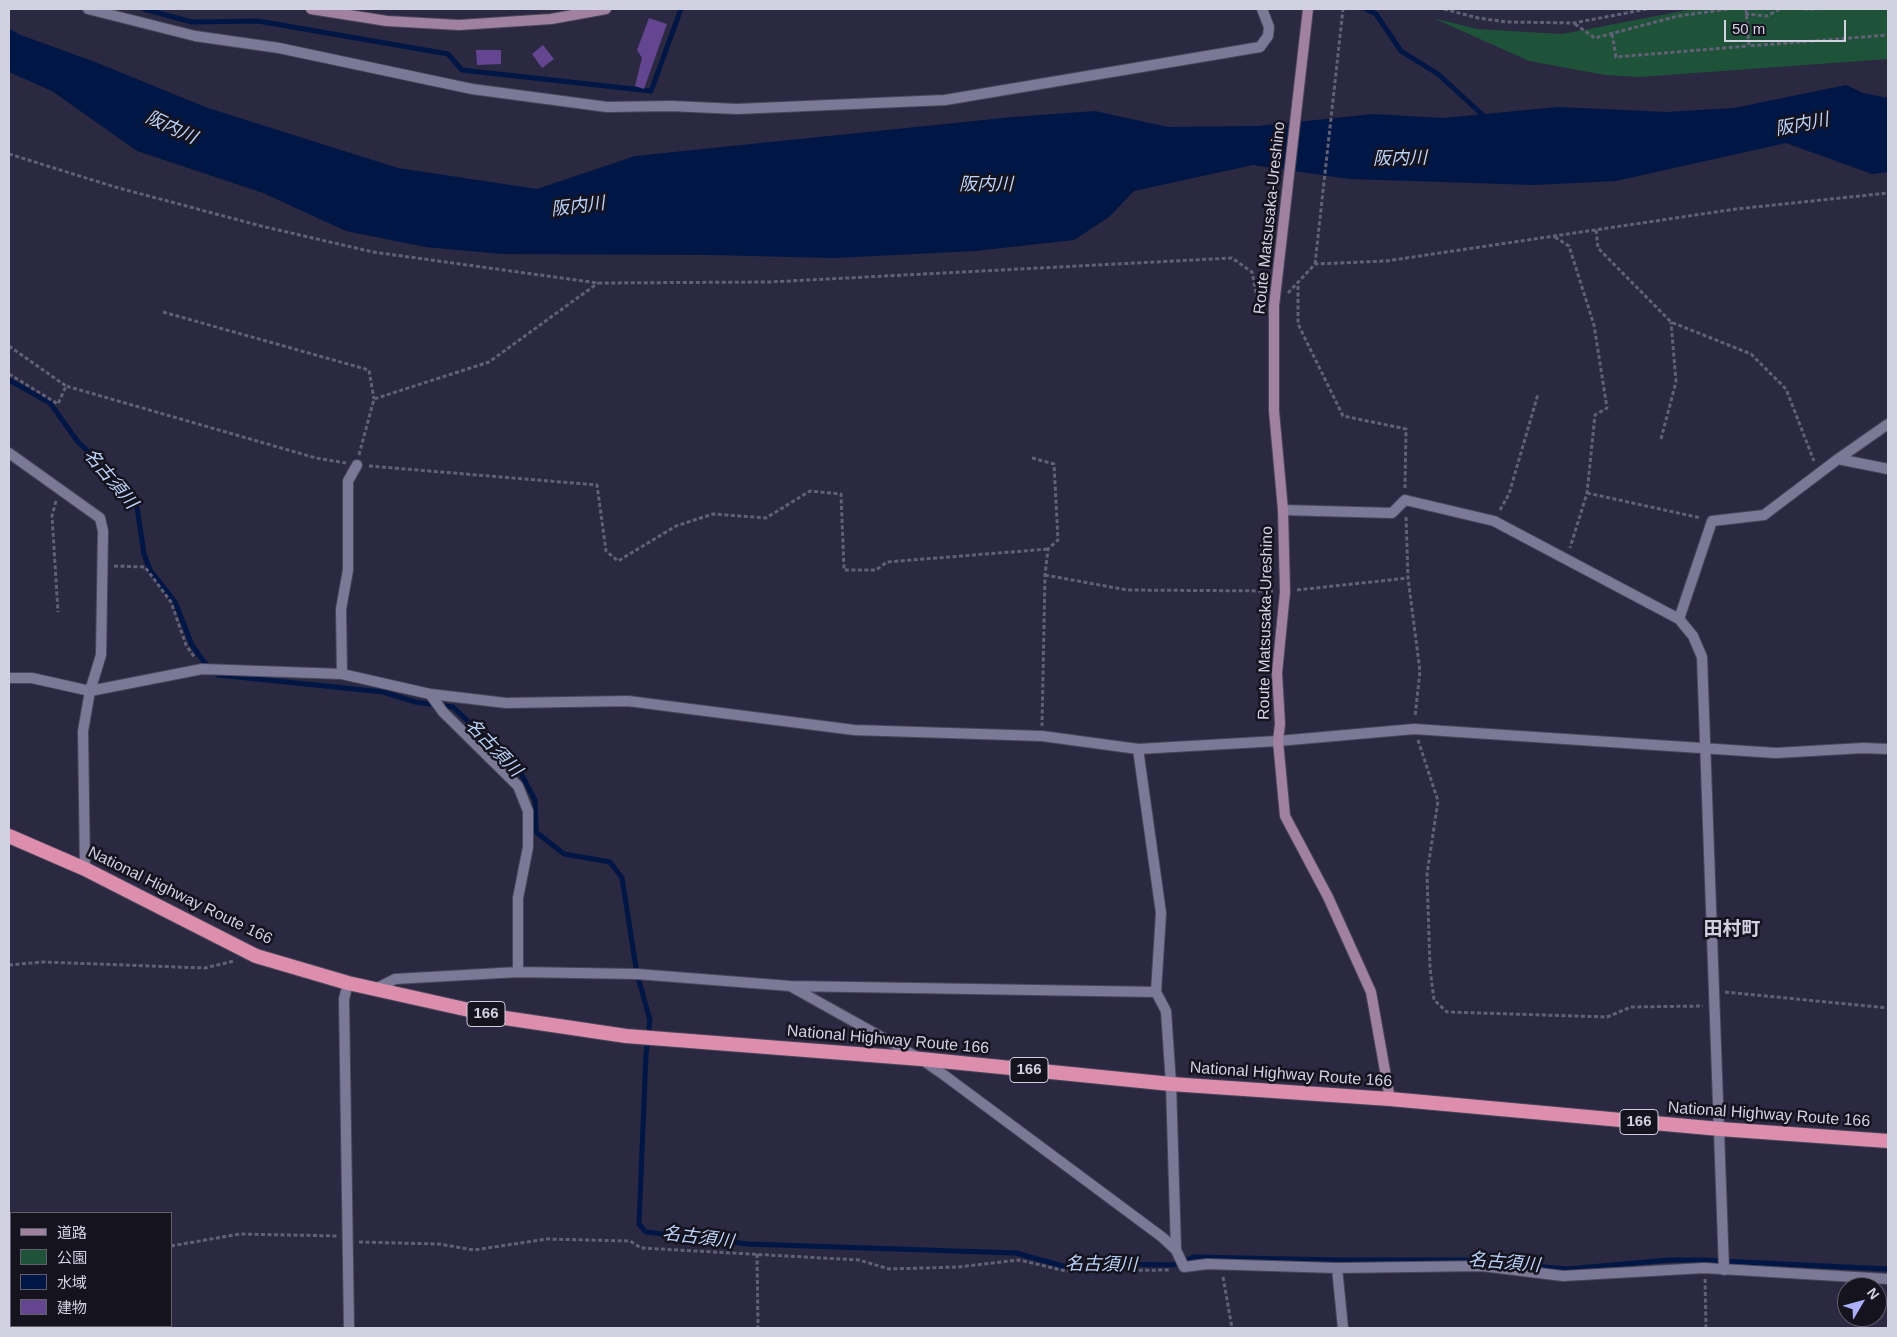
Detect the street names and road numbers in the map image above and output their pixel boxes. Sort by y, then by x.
street label: Route Matsusaka-Ureshino [1250,121,1290,315]
street label: Route Matsusaka-Ureshino [1255,526,1277,720]
street label: National Highway Route 166 [85,843,275,949]
road number: 166 [467,1002,505,1026]
street label: National Highway Route 166 [786,1022,990,1058]
road number: 166 [1010,1058,1048,1082]
street label: National Highway Route 166 [1189,1058,1393,1092]
street label: National Highway Route 166 [1667,1098,1871,1132]
road number: 166 [1620,1110,1658,1134]

